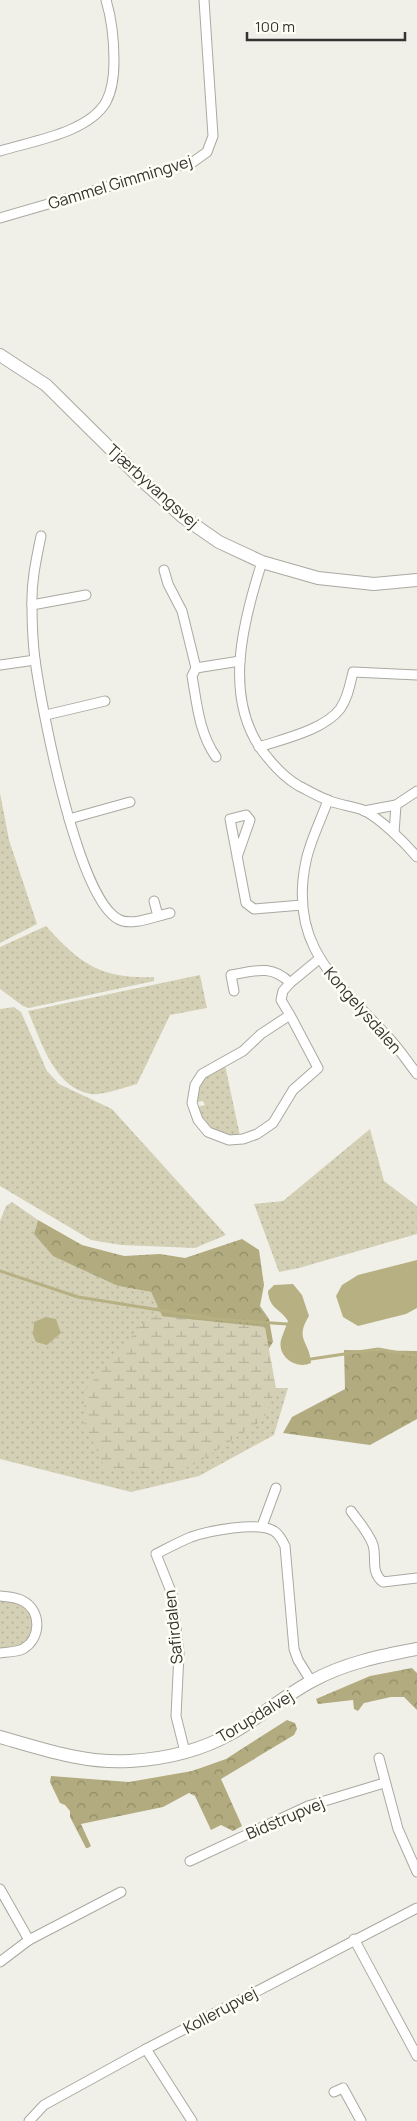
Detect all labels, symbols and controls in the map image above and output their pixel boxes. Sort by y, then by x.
scale bar [247,10,404,42]
text: 100 m [255,16,295,37]
street label: Gammel Gimmingvej [45,150,195,214]
street label: Tjærbyvangsvej [102,439,204,533]
street label: Kongelysdalen [319,962,407,1058]
street label: Safirdalen [158,1589,188,1665]
street label: Torupdalvej [213,1684,297,1748]
street label: Bidstrupvej [242,1792,328,1844]
street label: Kollerupvej [179,1981,261,2039]

